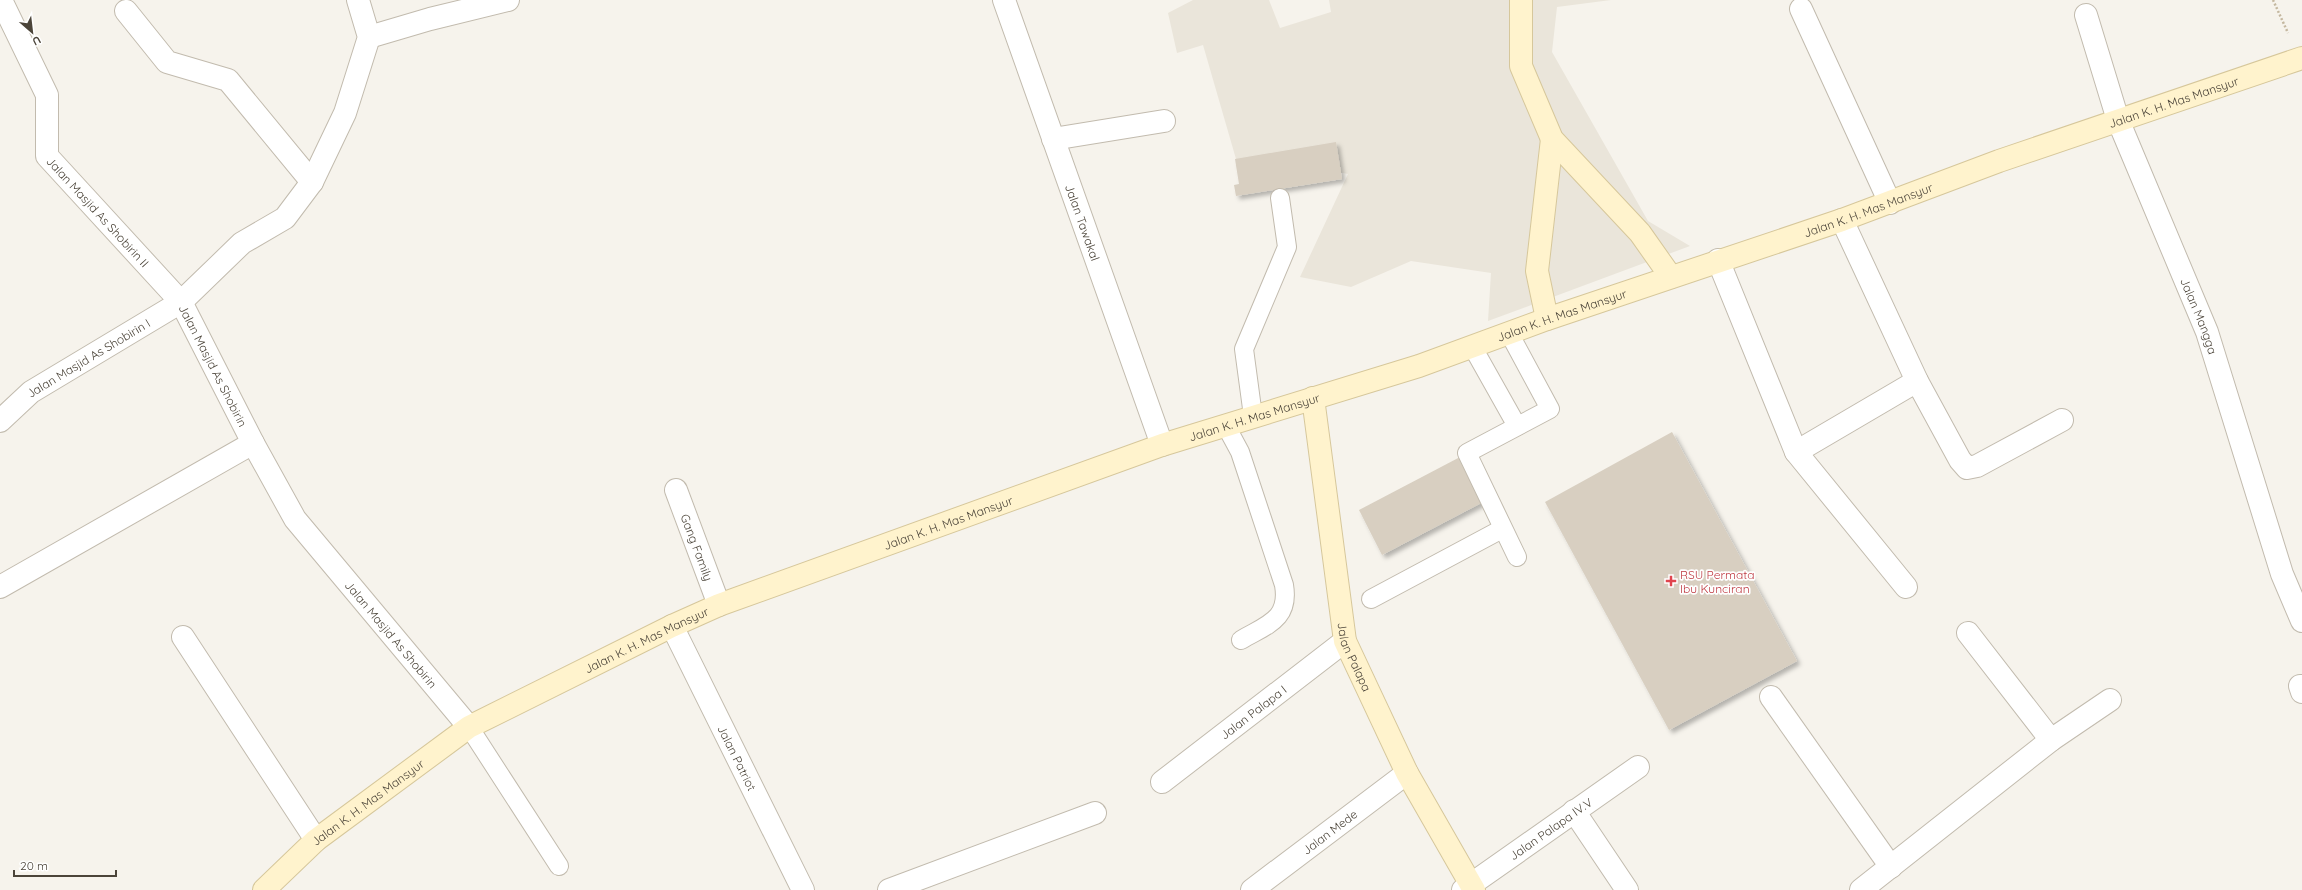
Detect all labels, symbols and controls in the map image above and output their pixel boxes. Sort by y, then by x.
north arrow [12,12,52,52]
text: U [30,33,43,49]
street label: Jalan K. H. Mas Mansyur [2107,73,2241,131]
street label: Jalan Masjid As Shobirin II [44,153,152,270]
street label: Jalan K. H. Mas Mansyur [1802,179,1935,240]
street label: Jalan Tawakal [1062,182,1103,263]
street label: Jalan Mangga [2178,276,2221,356]
street label: Jalan K. H. Mas Mansyur [1495,285,1629,344]
street label: Jalan Masjid As Shobirin [176,302,251,429]
street label: Jalan Masjid As Shobirin I [23,315,153,400]
street label: Jalan K. H. Mas Mansyur [1187,389,1322,444]
street label: Jalan K. H. Mas Mansyur [881,492,1015,553]
street label: Gang Family [678,512,717,583]
place label: RSU Permata Ibu Kunciran [1680,567,1755,596]
marker: RSU Permata Ibu Kunciran [1665,575,1677,587]
street label: Jalan Masjid As Shobirin [342,577,440,691]
street label: Jalan K. H. Mas Mansyur [582,603,711,676]
street label: Jalan Palapa [1335,621,1375,694]
street label: Jalan Palapa I [1217,682,1289,742]
street label: Jalan Patriot [715,722,760,793]
street label: Jalan K. H. Mas Mansyur [308,755,427,848]
street label: Jalan Palapa IV.V [1506,794,1595,863]
street label: Jalan Mede [1299,806,1360,857]
scale bar [14,852,116,878]
text: 20 m [20,858,48,873]

